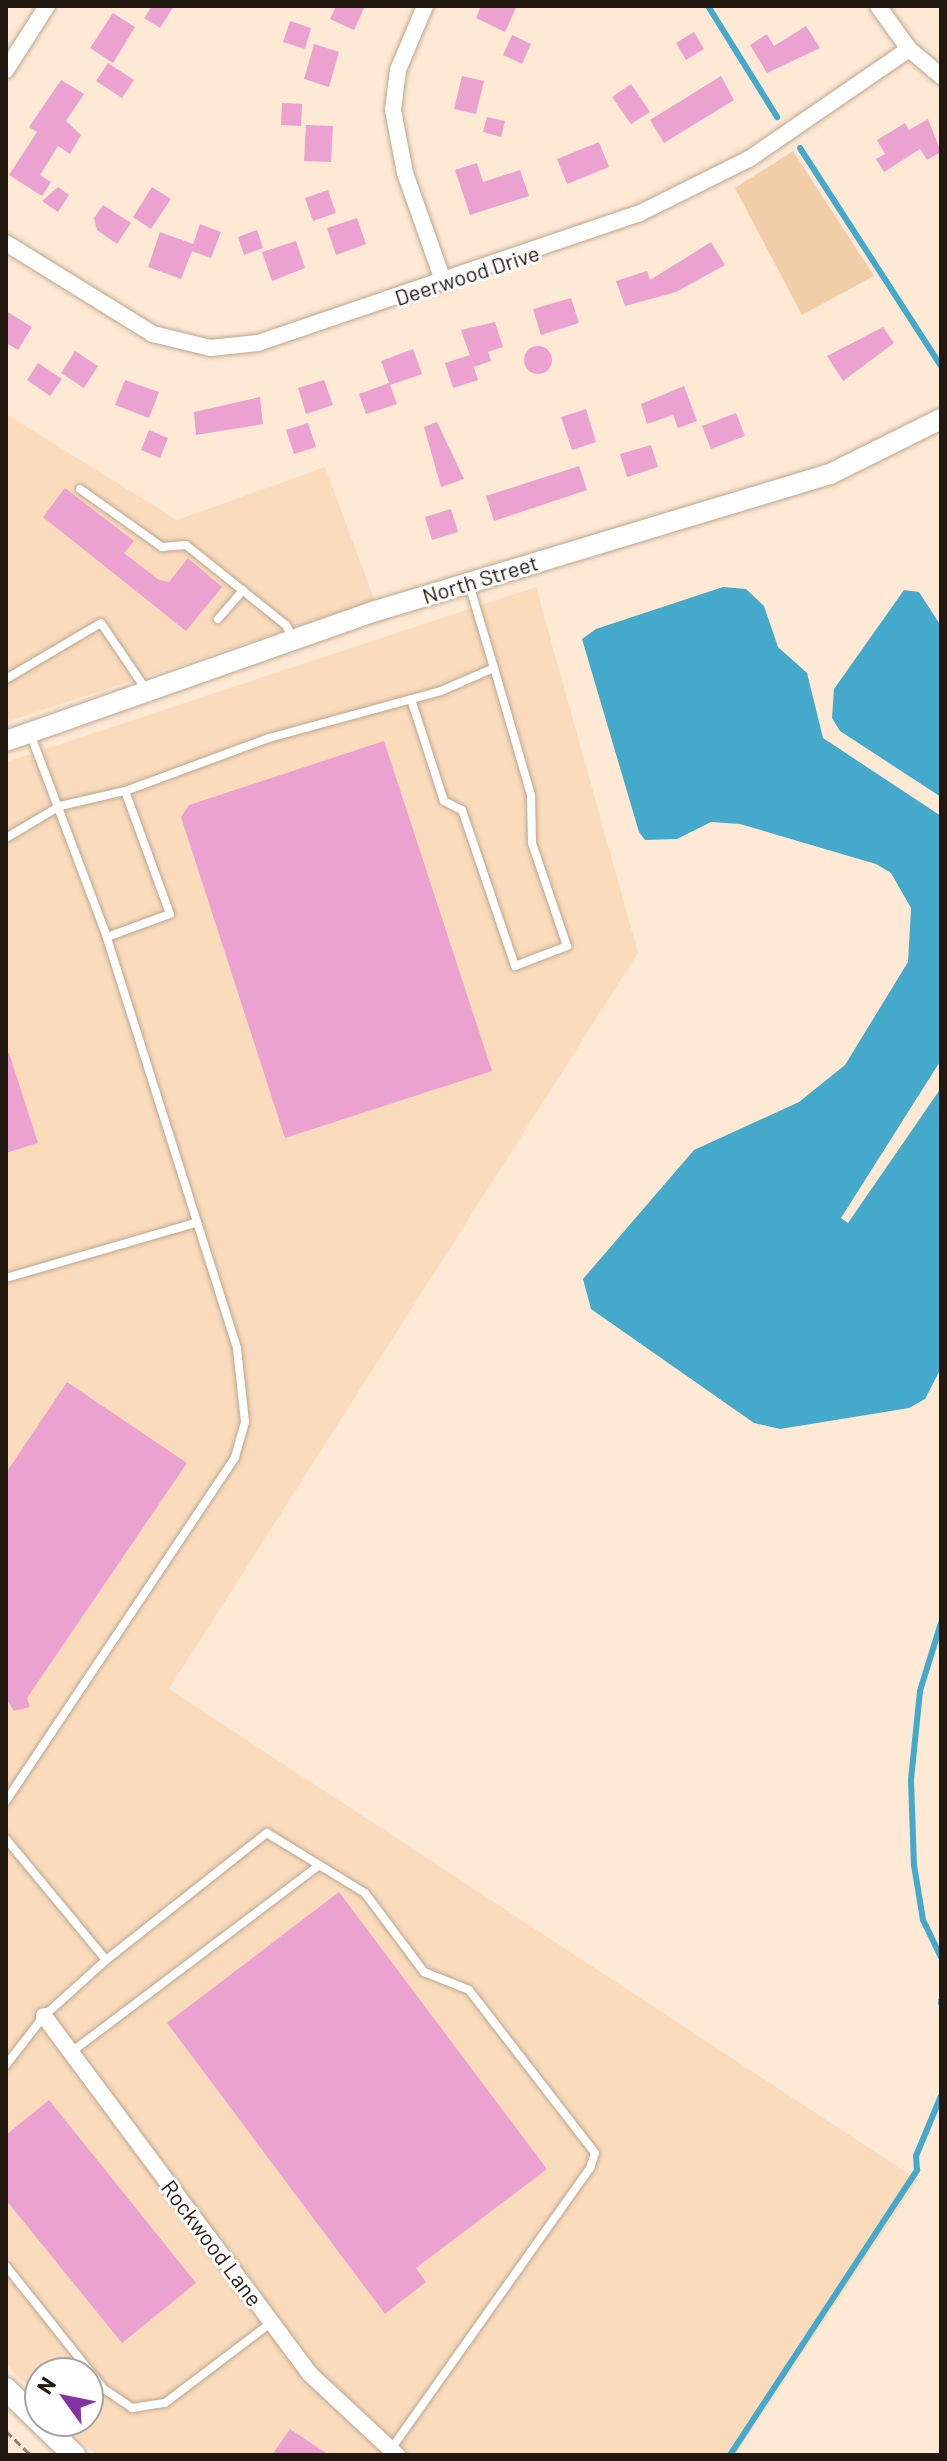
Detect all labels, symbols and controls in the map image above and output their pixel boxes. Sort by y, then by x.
street label: Deerwood Drive [391,239,543,311]
street label: North Street [419,549,541,609]
street label: Rockwood Lane [156,2175,268,2311]
north arrow [24,2357,104,2437]
text: N [31,2372,60,2398]

